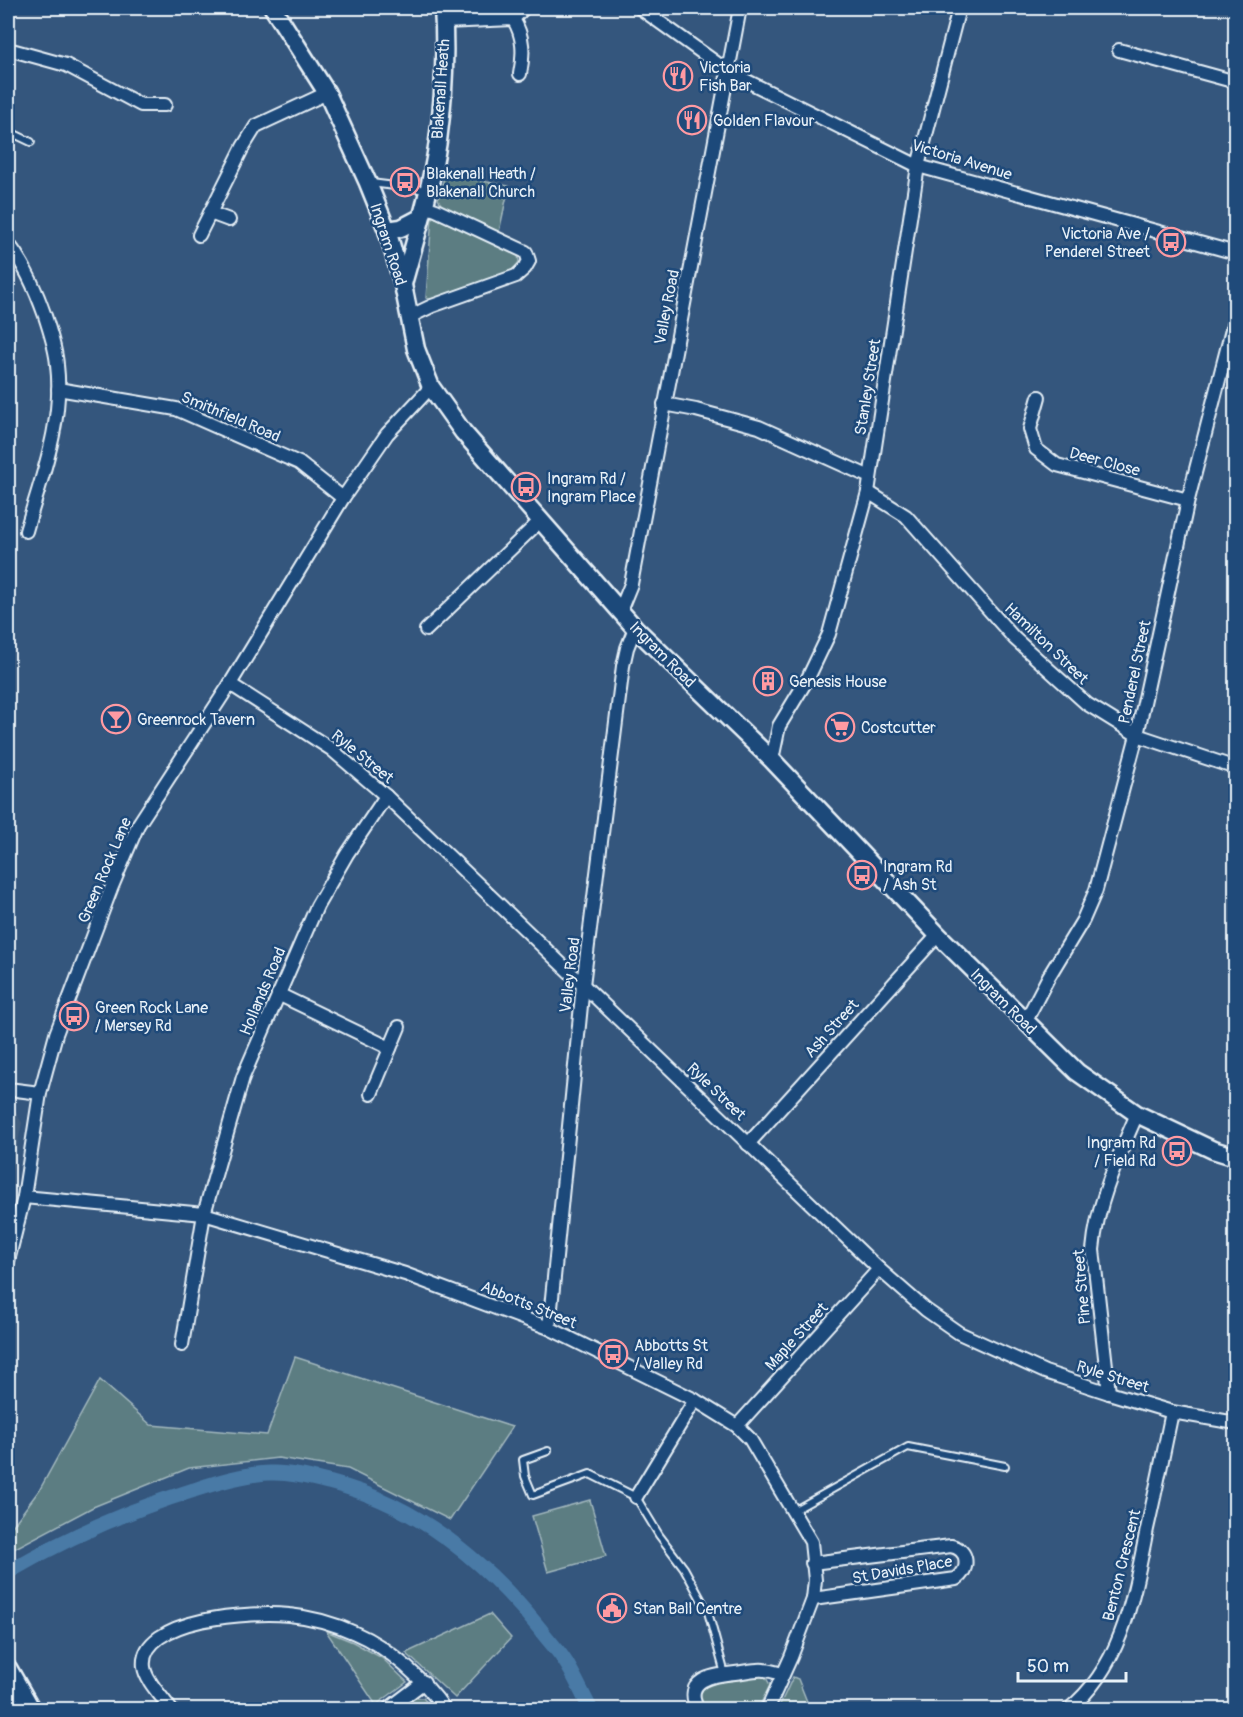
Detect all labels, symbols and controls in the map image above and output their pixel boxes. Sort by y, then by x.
street label: Blakenall Heath [428,38,454,140]
place label: Victoria Fish Bar [699,58,752,96]
restaurant icon: Victoria Fish Bar [662,60,694,92]
restaurant icon: Golden Flavour [676,104,708,136]
place label: Golden Flavour [713,111,815,131]
street label: Victoria Avenue [909,135,1015,185]
place label: Blakenall Heath / Blakenall Church [426,164,536,202]
bus stop icon: Blakenall Heath / Blakenall Church [389,166,421,198]
street label: Ingram Road [365,201,411,288]
place label: Victoria Ave / Penderel Street [1045,224,1151,262]
bus stop icon: Victoria Ave / Penderel Street [1155,226,1187,258]
street label: Valley Road [650,268,684,346]
street label: Stanley Street [851,337,886,437]
street label: Smithfield Road [178,387,283,447]
street label: Deer Close [1067,443,1142,481]
place label: Ingram Rd / Ingram Place [547,469,636,507]
bus stop icon: Ingram Rd / Ingram Place [510,471,542,503]
street label: Hamilton Street [1000,599,1093,689]
street label: Ingram Road [625,617,700,692]
street label: Penderel Street [1114,618,1156,726]
building icon: Genesis House [752,665,784,697]
place label: Genesis House [789,672,887,692]
bar icon: Greenrock Tavern [100,703,132,735]
place label: Greenrock Tavern [137,710,255,730]
supermarket icon: Costcutter [824,711,856,743]
place label: Costcutter [861,718,936,738]
street label: Ryle Street [327,726,398,788]
street label: Green Rock Lane [74,814,136,926]
place label: Ingram Rd / Ash St [883,857,953,895]
bus stop icon: Ingram Rd / Ash St [846,859,878,891]
street label: Valley Road [555,936,585,1014]
street label: Hollands Road [235,944,290,1039]
street label: Ingram Road [966,964,1041,1039]
street label: Ash Street [800,995,864,1062]
place label: Green Rock Lane / Mersey Rd [95,998,208,1036]
bus stop icon: Green Rock Lane / Mersey Rd [58,1000,90,1032]
street label: Ryle Street [683,1059,751,1125]
place label: Ingram Rd / Field Rd [1086,1133,1156,1171]
bus stop icon: Ingram Rd / Field Rd [1161,1135,1193,1167]
street label: Pine Street [1069,1248,1095,1325]
street label: Abbotts Street [478,1277,580,1333]
street label: Maple Street [761,1298,833,1375]
place label: Abbotts St / Valley Rd [634,1336,709,1374]
bus stop icon: Abbotts St / Valley Rd [597,1338,629,1370]
street label: Ryle Street [1074,1356,1152,1398]
street label: Benton Crescent [1098,1507,1146,1623]
street label: St Davids Place [851,1551,954,1589]
public building icon: Stan Ball Centre [596,1592,628,1624]
place label: Stan Ball Centre [633,1599,742,1619]
scale bar [1018,1645,1126,1683]
text: 50 m [1027,1655,1069,1678]

